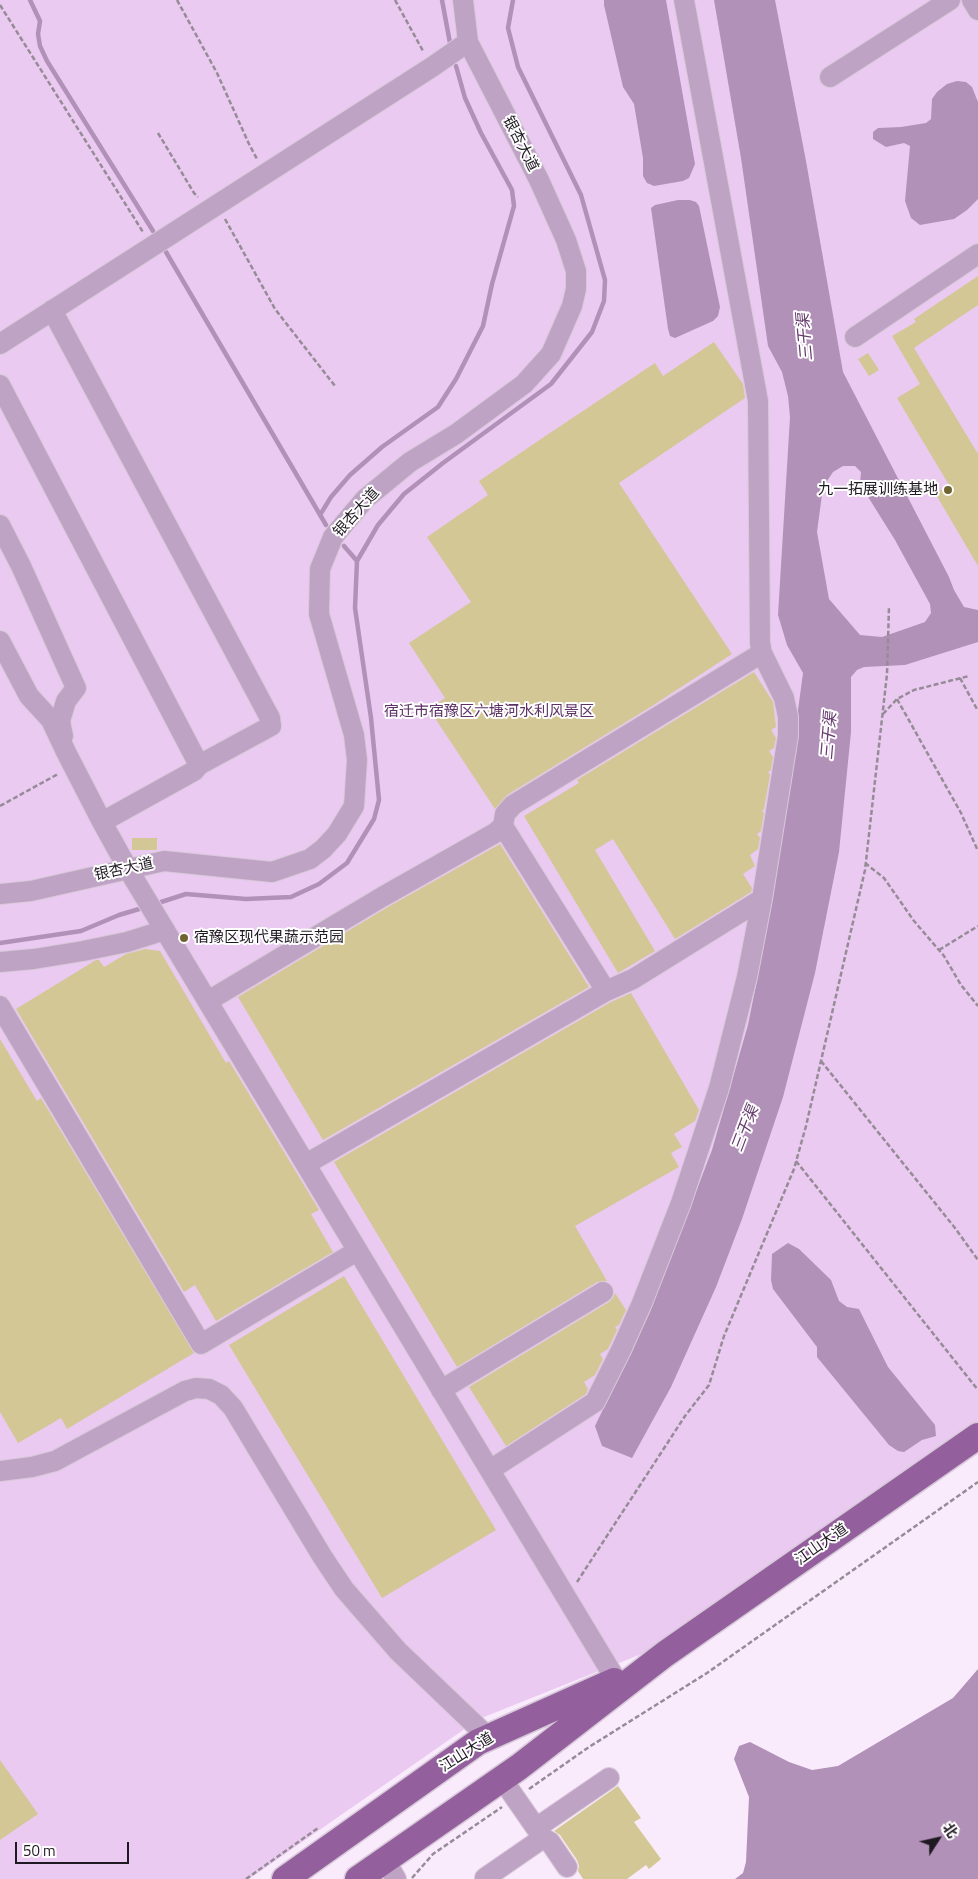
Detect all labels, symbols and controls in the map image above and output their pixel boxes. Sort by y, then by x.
street label: 银杏大道 [498,113,542,175]
water label: 三干渠 [794,312,818,362]
place label: 九一拓展训练基地 [818,481,938,499]
marker: 九一拓展训练基地 [942,484,954,496]
street label: 银杏大道 [330,485,384,541]
park label: 宿迁市宿豫区六塘河水利风景区 [384,703,594,721]
water label: 三干渠 [818,711,842,761]
street label: 银杏大道 [93,855,155,885]
place label: 宿豫区现代果蔬示范园 [194,929,344,947]
marker: 宿豫区现代果蔬示范园 [178,932,190,944]
water label: 三干渠 [728,1103,764,1155]
street label: 江山大道 [792,1520,852,1570]
street label: 江山大道 [437,1729,497,1777]
north arrow [913,1814,963,1864]
text: 北 [938,1818,963,1842]
scale bar [18,1832,131,1864]
text: 50 m [23,1839,56,1862]

